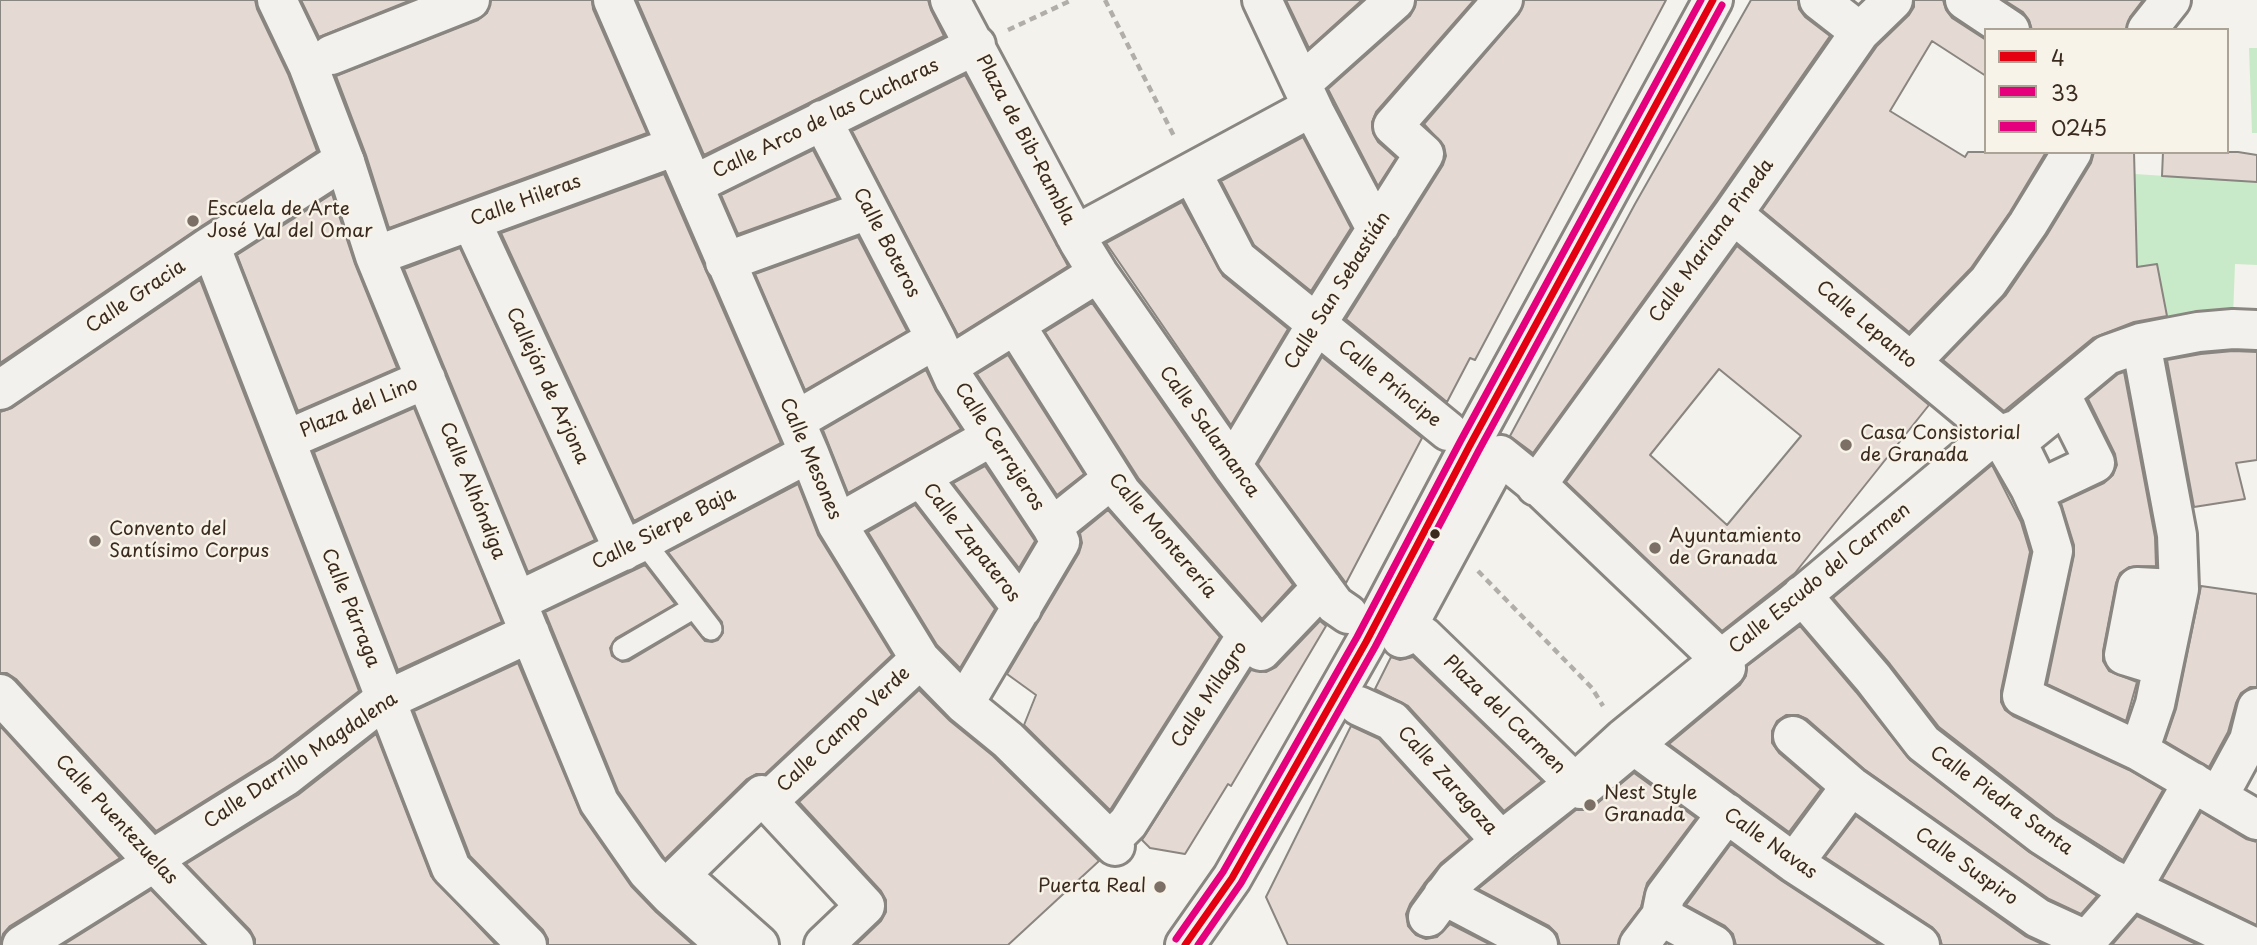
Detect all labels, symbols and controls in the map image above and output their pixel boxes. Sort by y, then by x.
legend [1984,28,2229,154]
text: 4 [2051,41,2065,73]
street label: Plaza de Bib-Rambla [970,51,1080,229]
street label: Calle Arco de las Cucharas [709,54,943,184]
text: 33 [2051,76,2079,108]
text: 0245 [2051,111,2107,143]
street label: Calle Mariana Pineda [1645,155,1779,327]
street label: Calle Hileras [468,170,584,232]
street label: Calle Boteros [847,184,925,302]
place label: Escuela de Arte José Val del Omar [207,199,373,243]
street label: Calle San Sebastián [1280,208,1396,374]
marker: Escuela de Arte José Val del Omar [185,213,201,229]
street label: Calle Gracia [82,255,190,339]
street label: Calle Lepanto [1811,276,1921,374]
street label: Callejón de Arjona [501,304,593,468]
street label: Calle Príncipe [1333,335,1445,433]
street label: Calle Salamanca [1154,362,1264,502]
street label: Plaza del Lino [297,373,421,443]
street label: Calle Cerrajeros [949,379,1049,515]
street label: Calle Mesones [774,395,846,523]
street label: Calle Alhóndiga [434,419,510,563]
place label: Casa Consistorial de Granada [1860,423,2021,467]
marker: Casa Consistorial de Granada [1838,437,1854,453]
street label: Calle Monterería [1103,469,1221,603]
street label: Calle Zapateros [917,479,1025,607]
street label: Calle Sierpe Baja [588,483,740,575]
street label: Calle Escudo del Carmen [1725,499,1915,659]
place label: Convento del Santísimo Corpus [109,519,269,563]
place label: Ayuntamiento de Granada [1669,526,1801,570]
unlabelled marker [1428,527,1442,541]
marker: Convento del Santísimo Corpus [87,533,103,549]
marker: Ayuntamiento de Granada [1647,540,1663,556]
street label: Calle Párraga [316,545,384,671]
street label: Calle Milagro [1167,638,1253,752]
street label: Plaza del Carmen [1438,651,1570,779]
street label: Calle Campo Verde [773,662,915,798]
street label: Calle Darrillo Magdalena [200,688,402,834]
street label: Calle Zaragoza [1392,722,1502,840]
street label: Calle Piedra Santa [1925,741,2077,861]
street label: Calle Puentezuelas [50,750,182,890]
place label: Nest Style Granada [1604,783,1697,827]
marker: Nest Style Granada [1582,797,1598,813]
street label: Calle Navas [1719,804,1821,884]
street label: Calle Suspiro [1910,823,2022,911]
place label: Puerta Real [1038,876,1146,898]
marker: Puerta Real [1152,879,1168,895]

